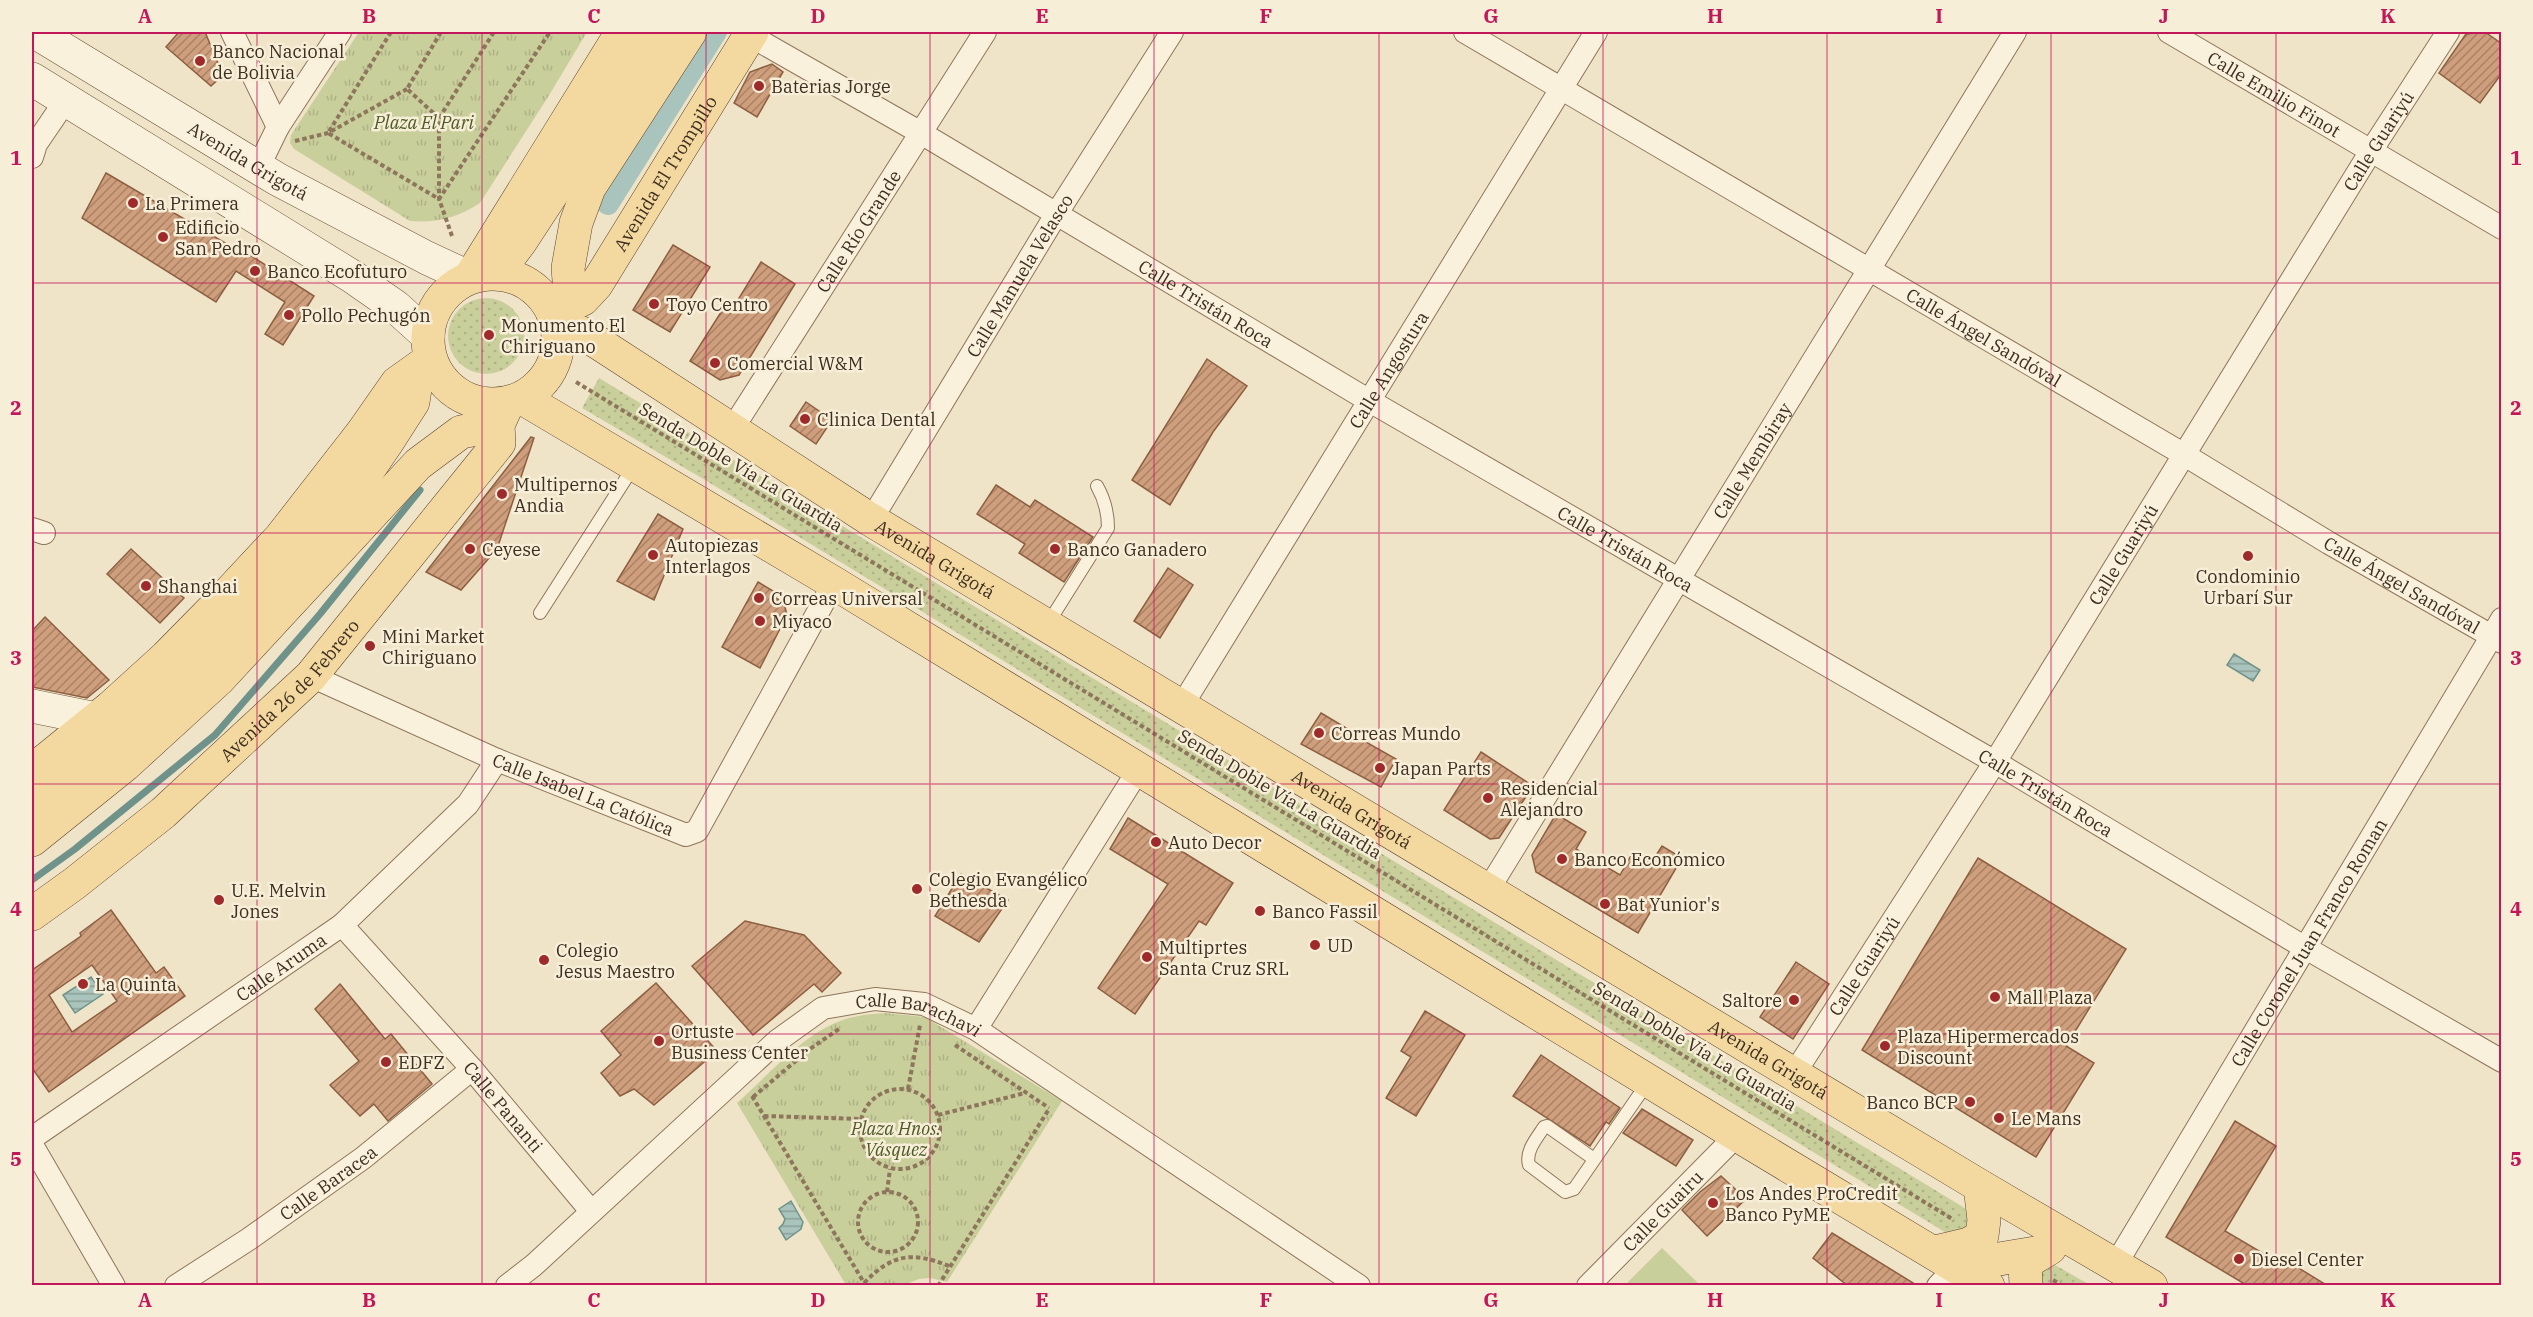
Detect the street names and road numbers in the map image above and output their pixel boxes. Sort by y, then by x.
street label: Calle Emilio Finot [2204,46,2345,142]
street label: Calle Guariyú [2338,86,2418,195]
street label: Avenida El Trompillo [608,91,722,255]
street label: Avenida Grigotá [184,116,312,205]
street label: Calle Río Grande [811,165,906,297]
street label: Calle Manuela Velasco [961,189,1078,361]
street label: Calle Tristán Roca [1135,254,1278,352]
street label: Calle Ángel Sandóval [1902,282,2066,392]
street label: Calle Angostura [1344,307,1433,433]
street label: Senda Doble Vía La Guardia [635,397,847,537]
street label: Calle Membiray [1707,398,1796,523]
street label: Calle Tristán Roca [1554,500,1698,597]
street label: Calle Guariyú [2083,500,2163,609]
street label: Avenida Grigotá [871,514,1000,604]
street label: Calle Ángel Sandóval [2320,531,2484,639]
street label: Avenida 26 de Febrero [215,614,364,766]
street label: Senda Doble Vía La Guardia [1174,724,1386,864]
street label: Calle Tristán Roca [1974,743,2118,842]
street label: Calle Isabel La Católica [489,748,678,841]
street label: Avenida Grigotá [1288,764,1416,854]
street label: Calle Coronel Juan Franco Roman [2225,814,2392,1071]
street label: Calle Guariyú [1823,911,1905,1020]
street label: Calle Aruma [231,928,331,1006]
street label: Senda Doble Vía La Guardia [1589,976,1801,1116]
street label: Calle Barachavi [854,987,986,1041]
street label: Avenida Grigotá [1704,1014,1833,1104]
street label: Calle Pananti [459,1056,548,1157]
street label: Calle Baracea [275,1140,382,1225]
street label: Calle Guairu [1617,1165,1708,1256]

